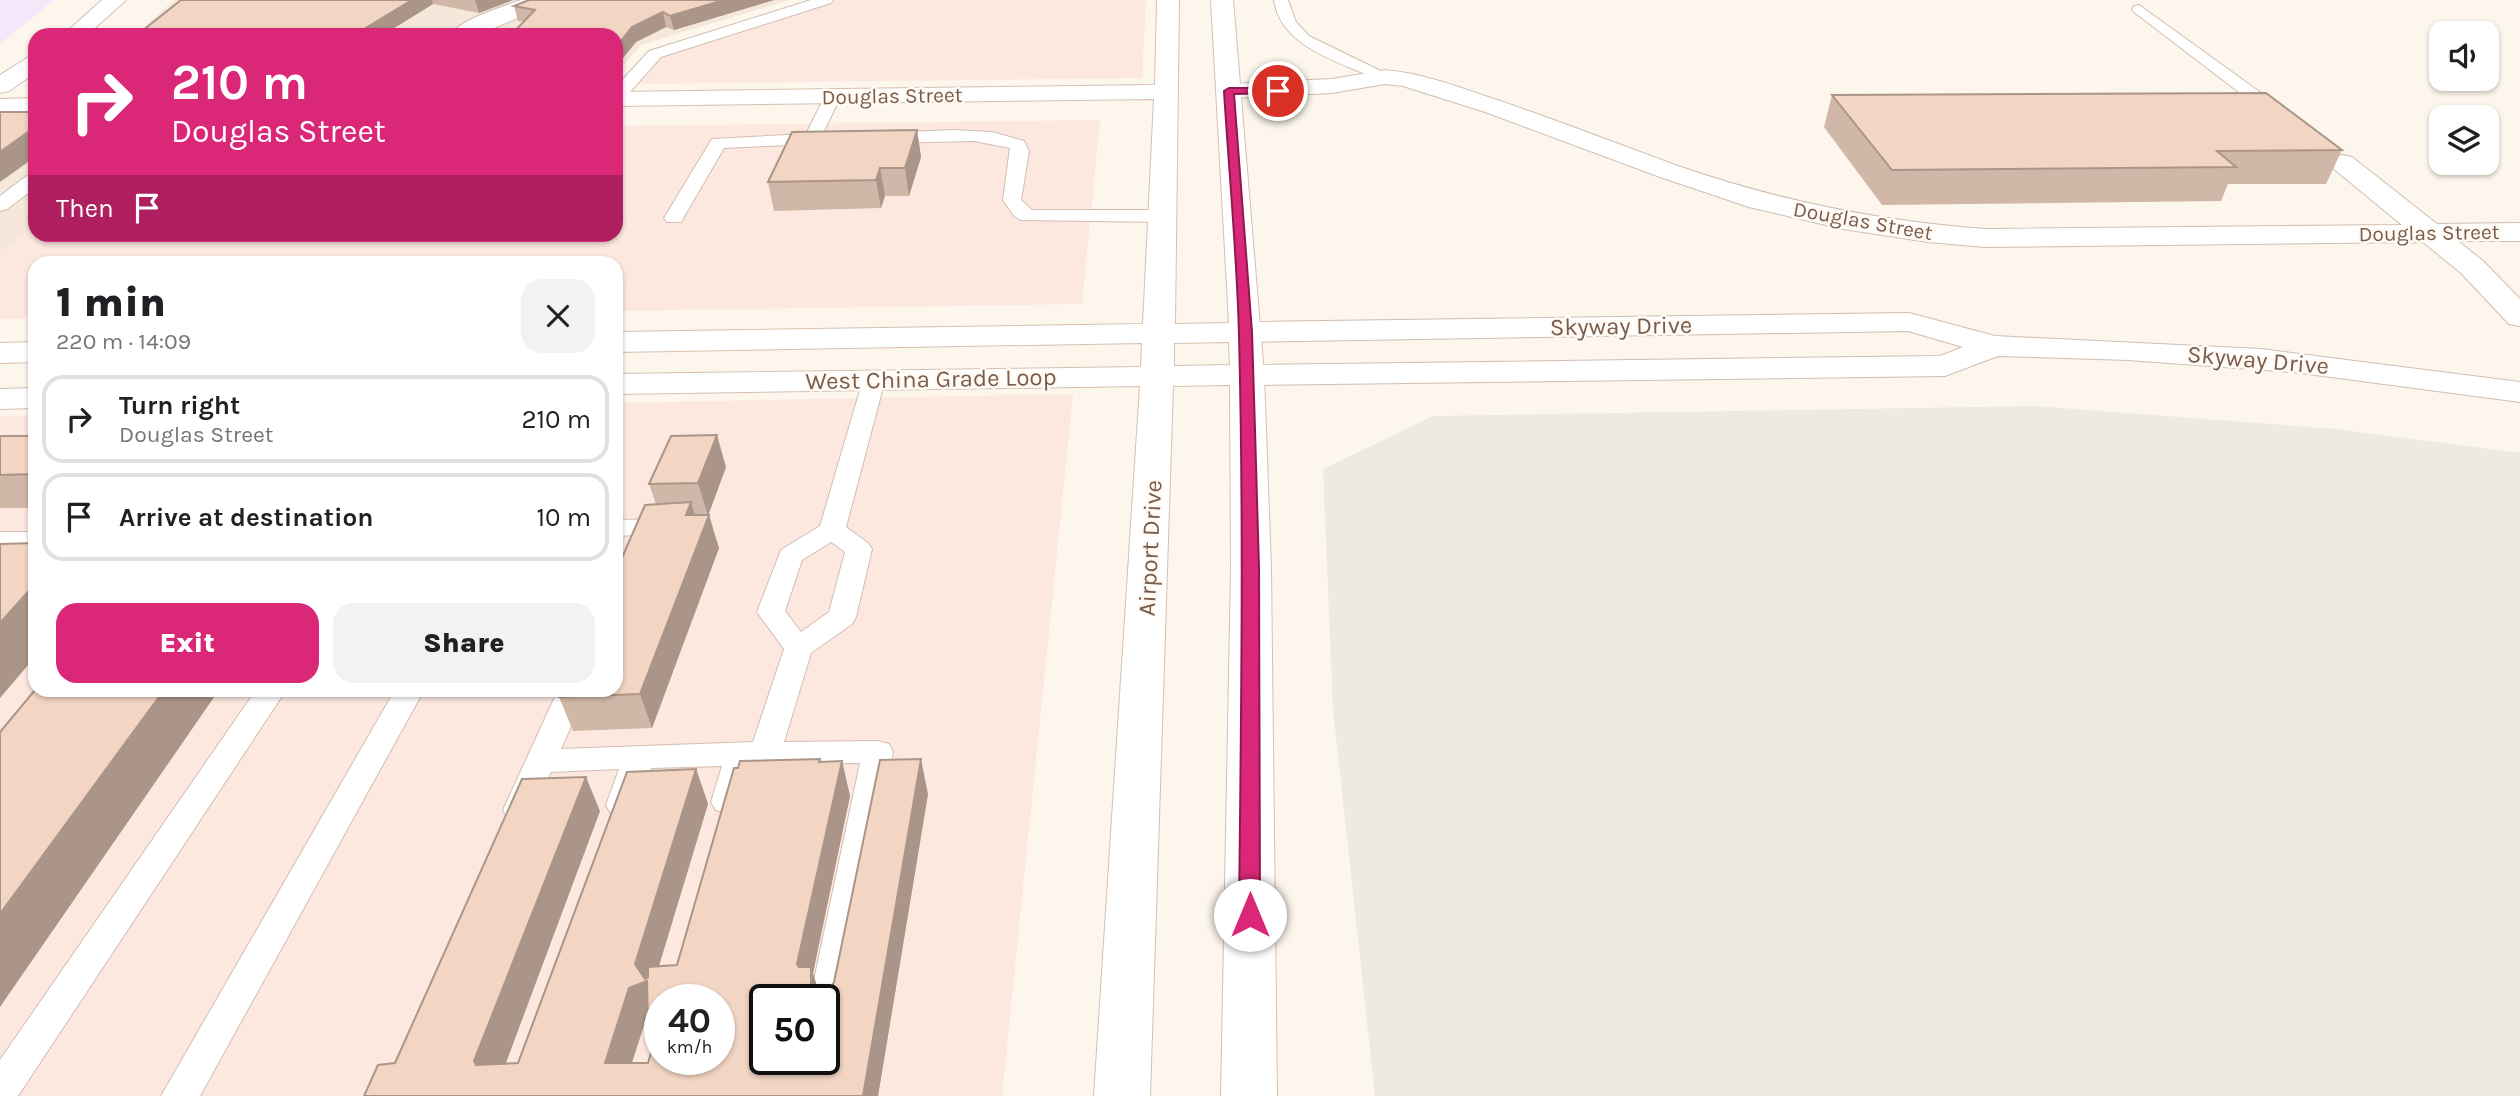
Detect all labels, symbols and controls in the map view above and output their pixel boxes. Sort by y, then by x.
map controls [2429,21,2499,175]
button: sound [2429,21,2499,91]
text: 210 m [171,54,308,111]
icon: right [56,56,147,147]
pin [1248,61,1308,121]
icon: arrive [1259,72,1297,110]
street label: Douglas Street [821,83,963,109]
button: layers [2429,105,2499,175]
text: Douglas Street [171,113,386,150]
icon: arrive [128,189,166,227]
text: Then [56,193,114,224]
street label: Douglas Street [1791,197,1935,245]
street label: Douglas Street [2358,220,2500,246]
text: 1 min [56,277,166,327]
button: close [521,279,595,353]
street label: Skyway Drive [1550,311,1692,341]
text: 220 m · 14:09 [56,328,191,355]
street label: Skyway Drive [2186,340,2330,380]
street label: West China Grade Loop [805,363,1057,395]
text: Turn right [119,390,240,421]
icon: right [60,400,98,438]
text: 210 m [521,404,591,435]
text: Douglas Street [119,421,273,448]
street label: Airport Drive [1132,479,1168,617]
icon: arrive [60,498,98,536]
text: Arrive at destination [119,502,373,533]
text: 10 m [536,502,591,533]
button: Exit [56,603,319,683]
button: Share [333,603,595,683]
position arrow [1213,878,1287,952]
speed limit sign: 50 [749,984,840,1075]
text: 40 [668,1000,711,1041]
text: km/h [667,1036,712,1058]

